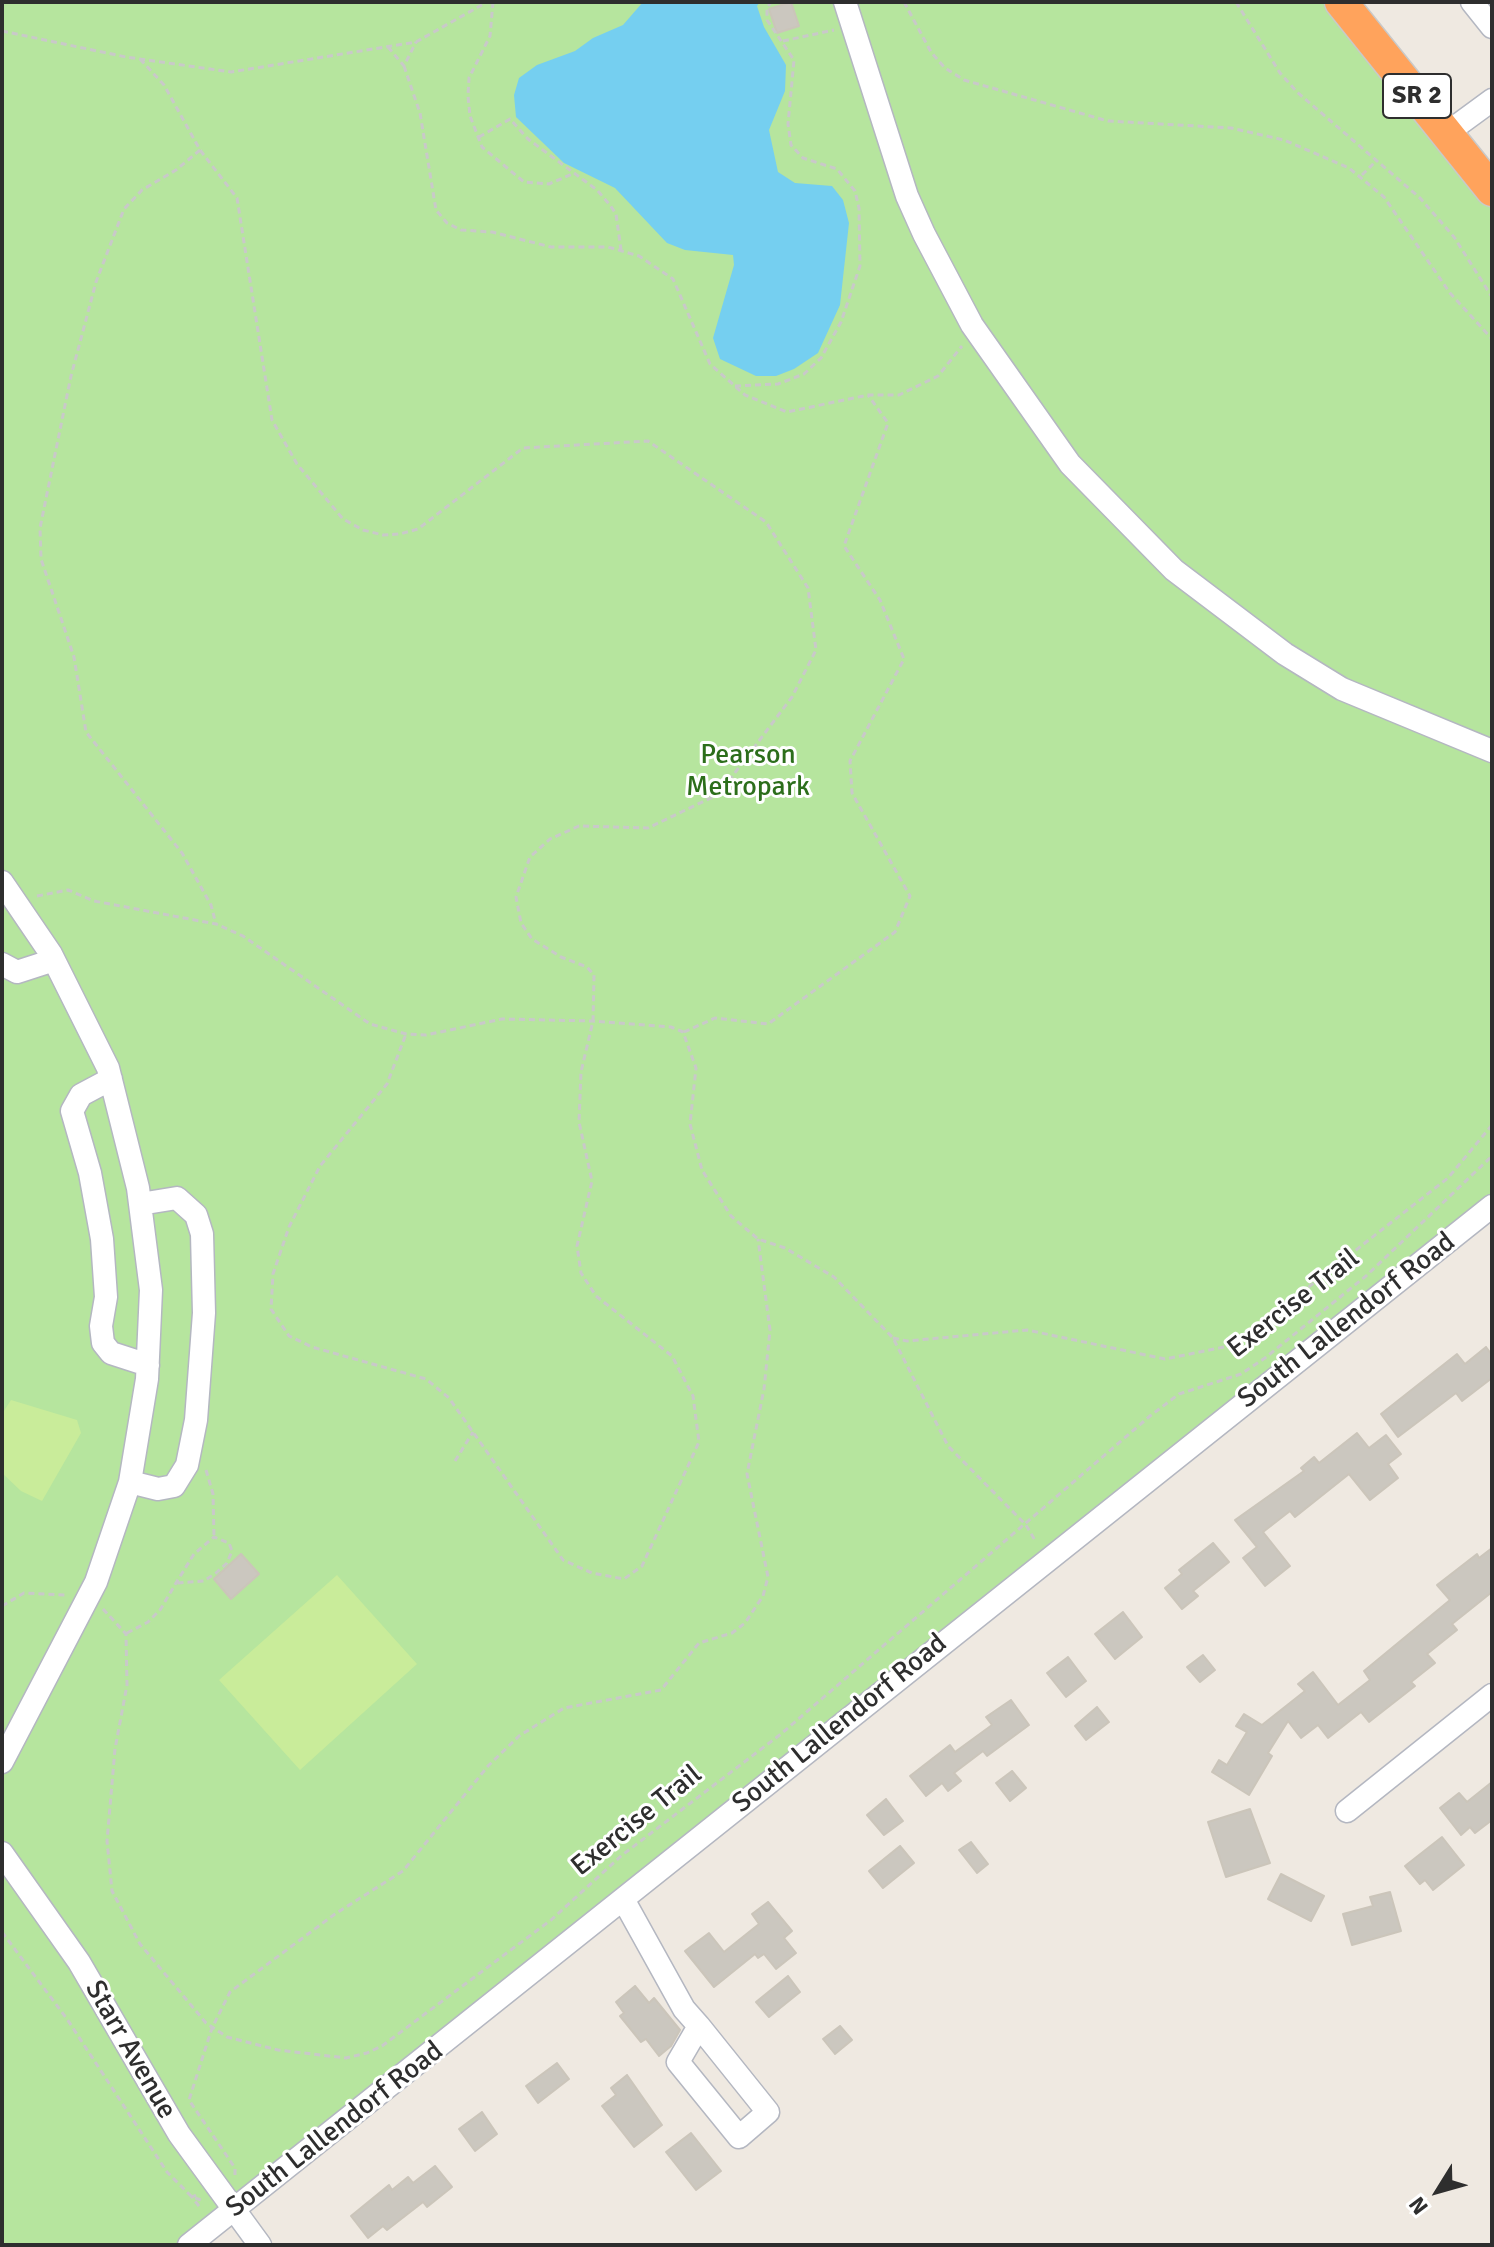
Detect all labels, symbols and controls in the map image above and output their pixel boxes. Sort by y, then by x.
road number: SR 2 [1383,74,1451,118]
park label: Pearson Metropark [686,739,810,805]
street label: South Lallendorf Road [1232,1226,1462,1416]
street label: Exercise Trail [1221,1242,1367,1366]
street label: South Lallendorf Road [726,1627,954,1821]
street label: Exercise Trail [565,1758,709,1884]
street label: Starr Avenue [77,1975,183,2125]
street label: South Lallendorf Road [220,2035,450,2225]
north arrow [1398,2151,1478,2231]
text: N [1403,2192,1434,2220]

